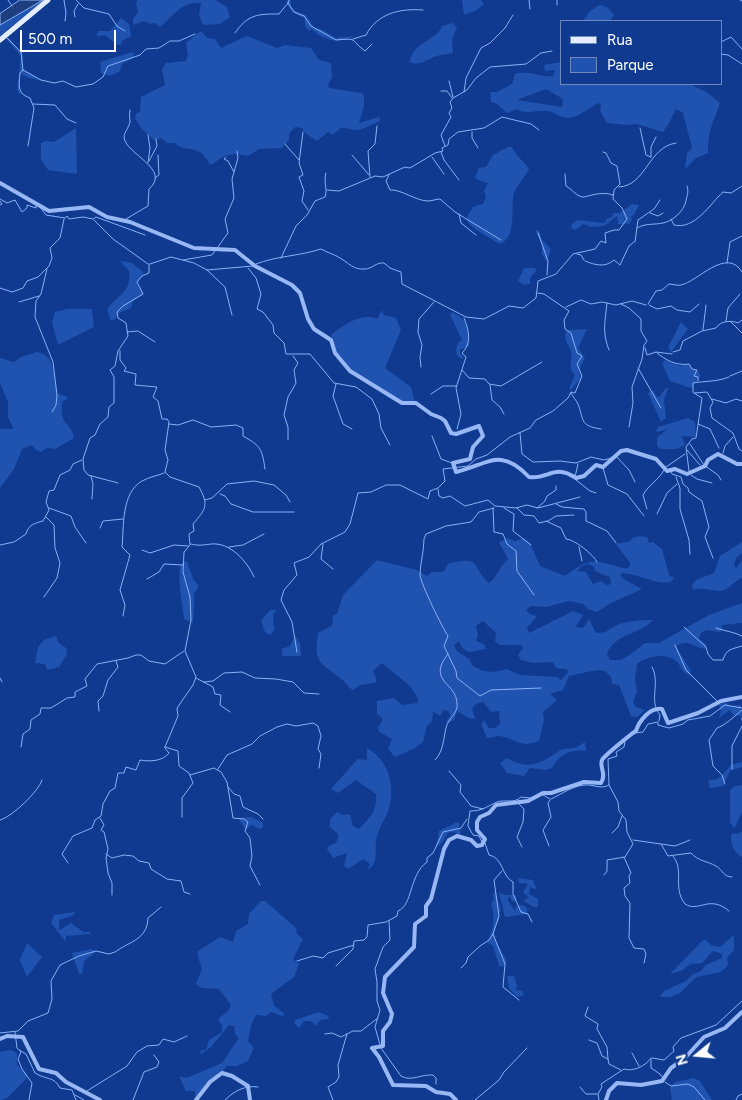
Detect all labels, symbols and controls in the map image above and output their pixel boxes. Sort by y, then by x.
scale bar [22,20,119,52]
legend [560,20,722,85]
text: 500 m [28,30,72,48]
text: Rua [607,31,632,49]
text: Parque [607,56,654,74]
north arrow [672,1030,722,1080]
text: N [672,1052,692,1067]

